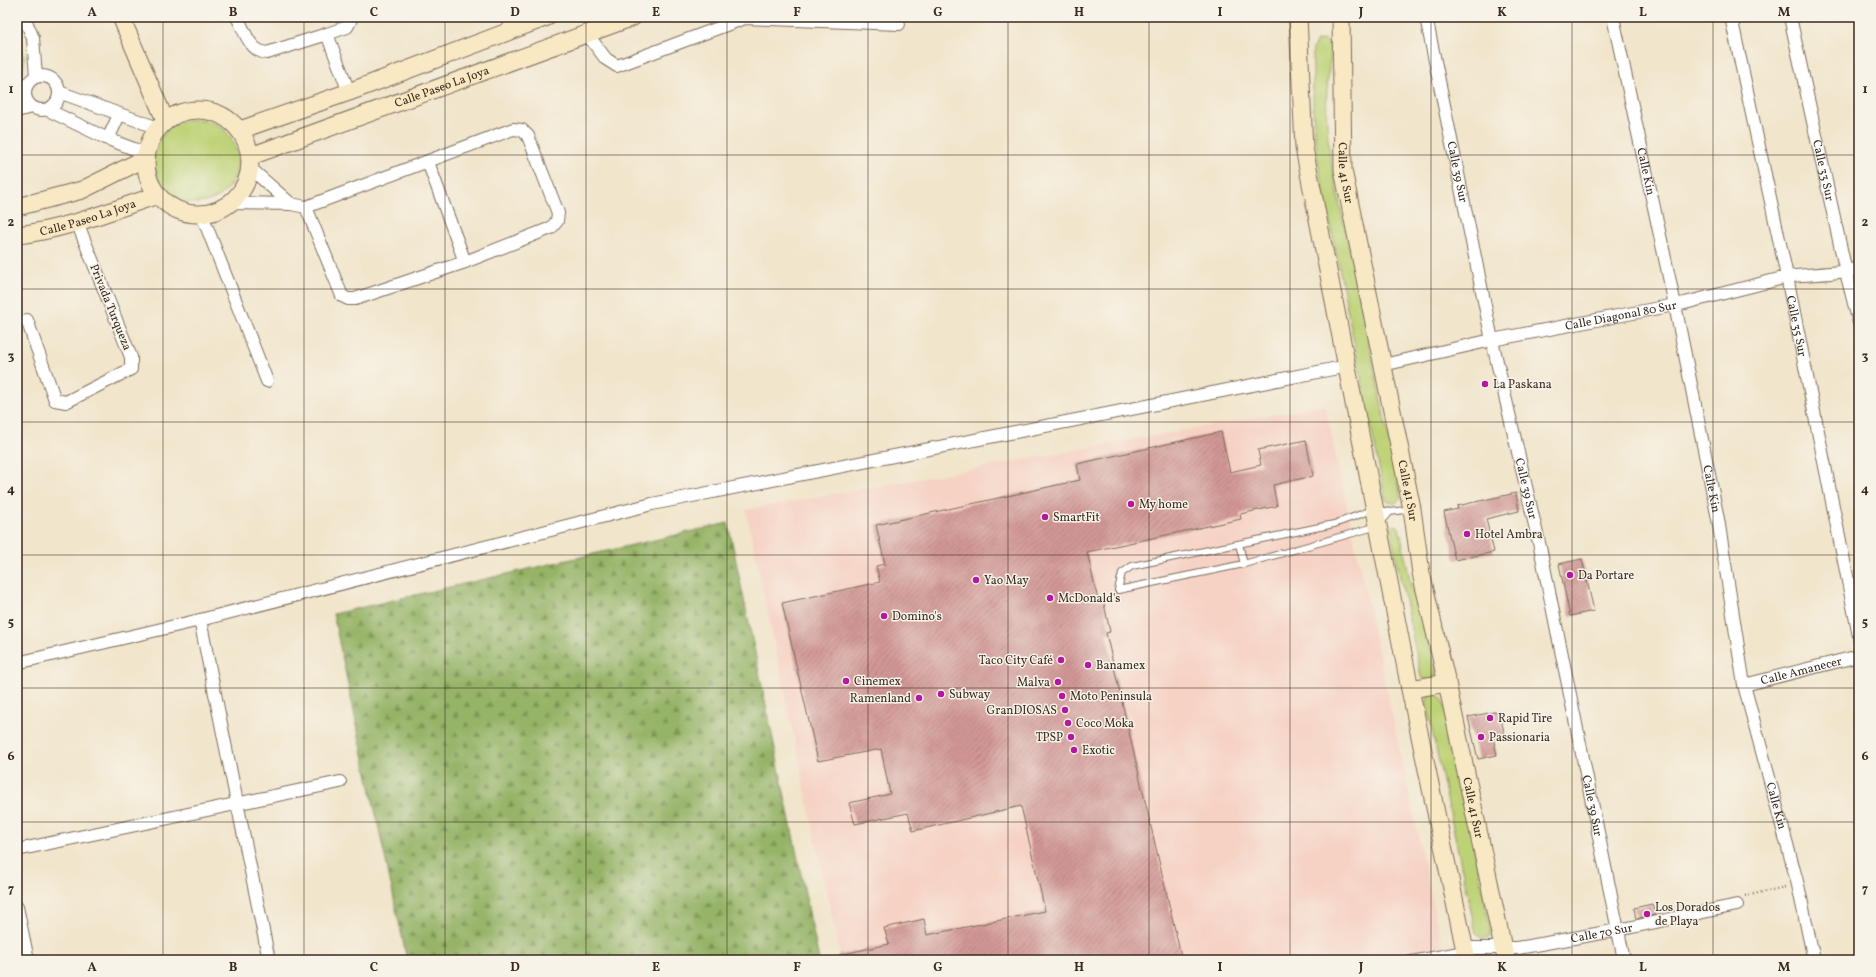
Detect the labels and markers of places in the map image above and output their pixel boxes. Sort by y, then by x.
place label: La Paskana [1493,377,1552,393]
marker: La Paskana [1480,379,1490,389]
place label: My home [1139,497,1188,513]
marker: My home [1126,499,1136,509]
place label: SmartFit [1053,510,1100,526]
marker: SmartFit [1040,512,1050,522]
place label: Hotel Ambra [1475,527,1543,543]
marker: Hotel Ambra [1462,529,1472,539]
place label: Da Portare [1578,568,1634,584]
marker: Da Portare [1565,570,1575,580]
place label: Yao May [984,573,1029,589]
marker: Yao May [971,575,981,585]
place label: McDonald's [1058,591,1120,607]
marker: McDonald's [1045,593,1055,603]
place label: Domino's [892,609,942,625]
marker: Domino's [879,611,889,621]
place label: Taco City Café [979,653,1053,669]
marker: Taco City Café [1056,655,1066,665]
place label: Banamex [1096,658,1145,674]
marker: Banamex [1083,660,1093,670]
place label: Cinemex [854,674,901,690]
place label: Malva [1017,675,1050,691]
marker: Cinemex [841,676,851,686]
marker: Malva [1053,677,1063,687]
place label: Subway [949,687,991,703]
marker: Subway [936,689,946,699]
place label: Moto Peninsula [1070,689,1152,705]
place label: Ramenland [850,691,911,707]
marker: Moto Peninsula [1057,691,1067,701]
marker: Ramenland [914,693,924,703]
place label: GranDIOSAS [987,703,1057,719]
marker: GranDIOSAS [1060,705,1070,715]
place label: Rapid Tire [1498,711,1553,727]
marker: Rapid Tire [1485,713,1495,723]
place label: Coco Moka [1076,716,1134,732]
marker: Coco Moka [1063,718,1073,728]
place label: TPSP [1036,730,1063,746]
place label: Passionaria [1489,730,1550,746]
marker: TPSP [1066,732,1076,742]
marker: Passionaria [1476,732,1486,742]
place label: Exotic [1082,743,1115,759]
marker: Exotic [1069,745,1079,755]
place label: Los Dorados de Playa [1655,900,1720,930]
marker: Los Dorados de Playa [1642,909,1652,919]

